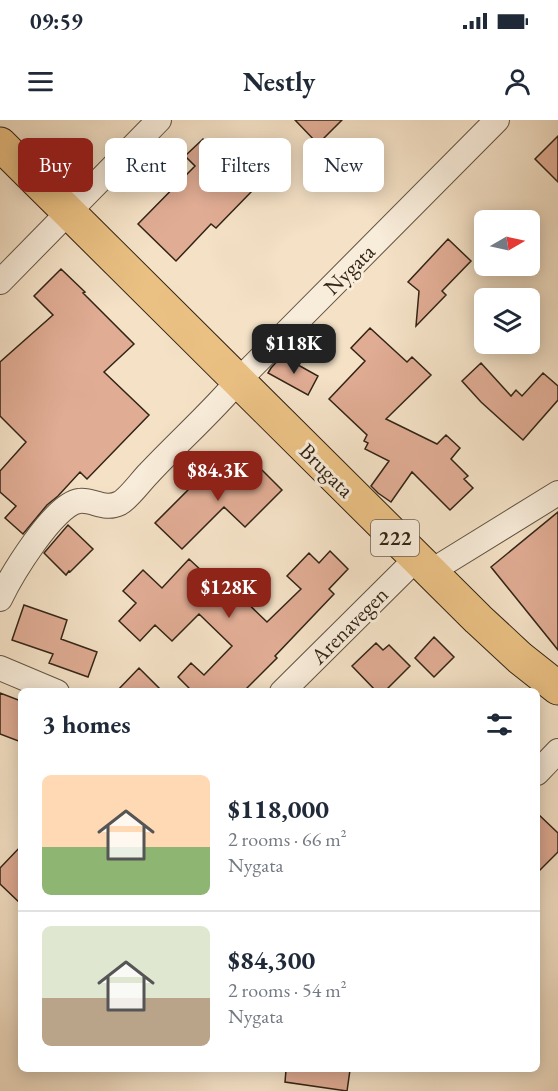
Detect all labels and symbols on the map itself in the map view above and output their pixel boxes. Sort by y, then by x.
north arrow [474,210,540,276]
street label: Nygata [317,237,381,301]
pin: $118K [252,324,336,375]
street label: Brugata [293,437,360,504]
pin: $84.3K [169,451,267,502]
road number: 222 [371,520,419,556]
pin: $128K [187,568,271,619]
street label: Arenavegen [304,580,395,671]

